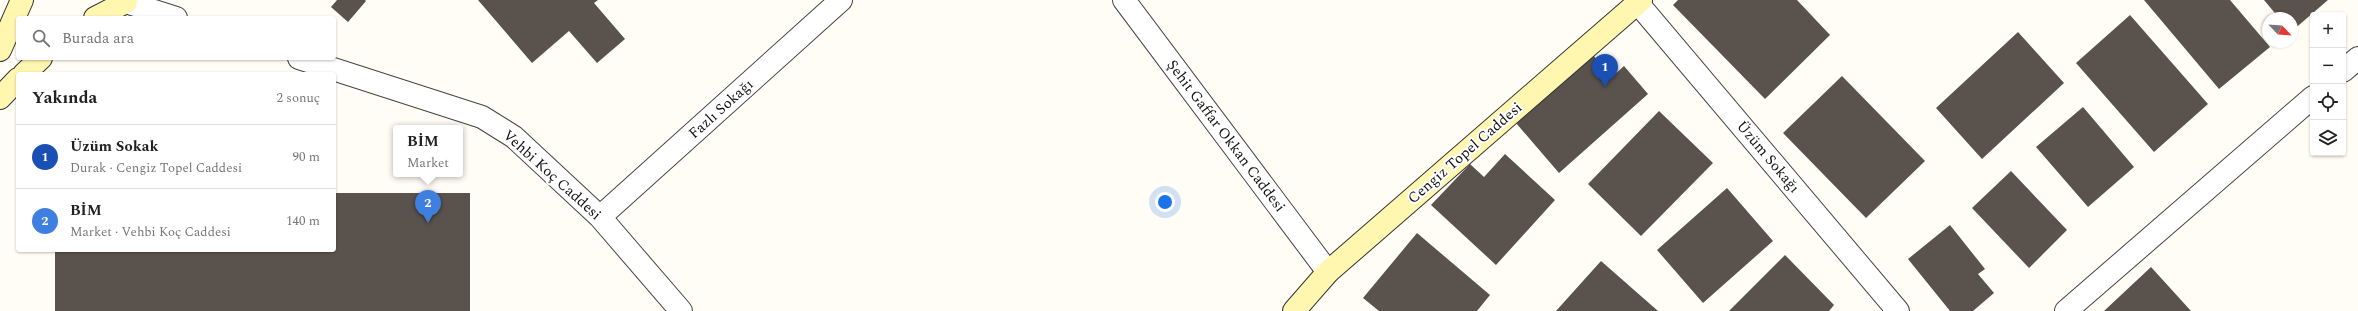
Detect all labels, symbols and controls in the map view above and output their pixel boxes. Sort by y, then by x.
north arrow [2262,12,2298,48]
map controls [2310,12,2346,156]
button: + [2310,12,2346,48]
search box [16,16,336,60]
icon: search [30,27,52,49]
text: Burada ara [62,27,134,50]
button: − [2310,48,2346,84]
pin: 1 [1592,54,1618,87]
street label: Şehit Gaffar Okkan Caddesi [1161,55,1291,217]
street label: Fazlı Sokağı [683,73,759,145]
button: locate [2310,84,2346,120]
text: Yakında [32,85,97,111]
text: 2 sonuç [277,88,320,108]
street label: Cengiz Topel Caddesi [1403,97,1527,209]
street label: Üzüm Sokağı [1731,116,1805,198]
button: layers [2310,120,2346,156]
street label: Vehbi Koç Caddesi [497,124,607,226]
popup [393,125,463,177]
text: BİM [407,130,439,153]
text: Üzüm Sokak [70,135,159,158]
text: 1 [41,147,49,167]
text: 90 m [293,147,320,167]
text: Market [407,153,449,173]
text: Durak · Cengiz Topel Caddesi [70,158,242,178]
pin: 2 [415,190,441,223]
your location [1155,192,1175,212]
text: BİM [70,199,102,222]
text: 2 [41,211,49,231]
text: 140 m [286,211,320,231]
text: Market · Vehbi Koç Caddesi [70,222,231,242]

